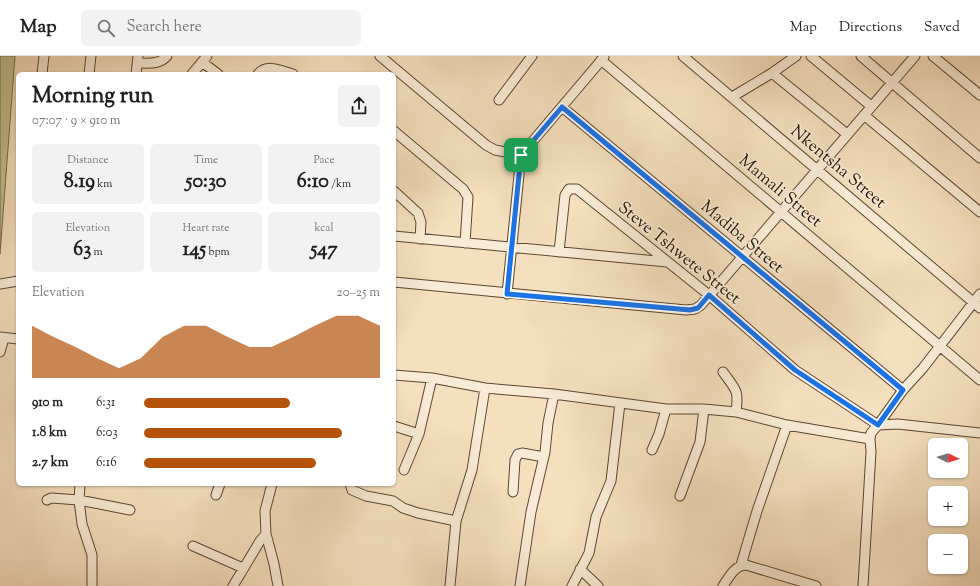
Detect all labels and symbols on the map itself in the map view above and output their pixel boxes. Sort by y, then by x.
street label: Nkentsha Street [785,120,891,215]
pin [504,138,538,172]
street label: Mamali Street [733,149,827,234]
street label: Steve Tshwete Street [612,196,745,311]
street label: Madiba Street [695,196,789,280]
north arrow [928,438,968,478]

